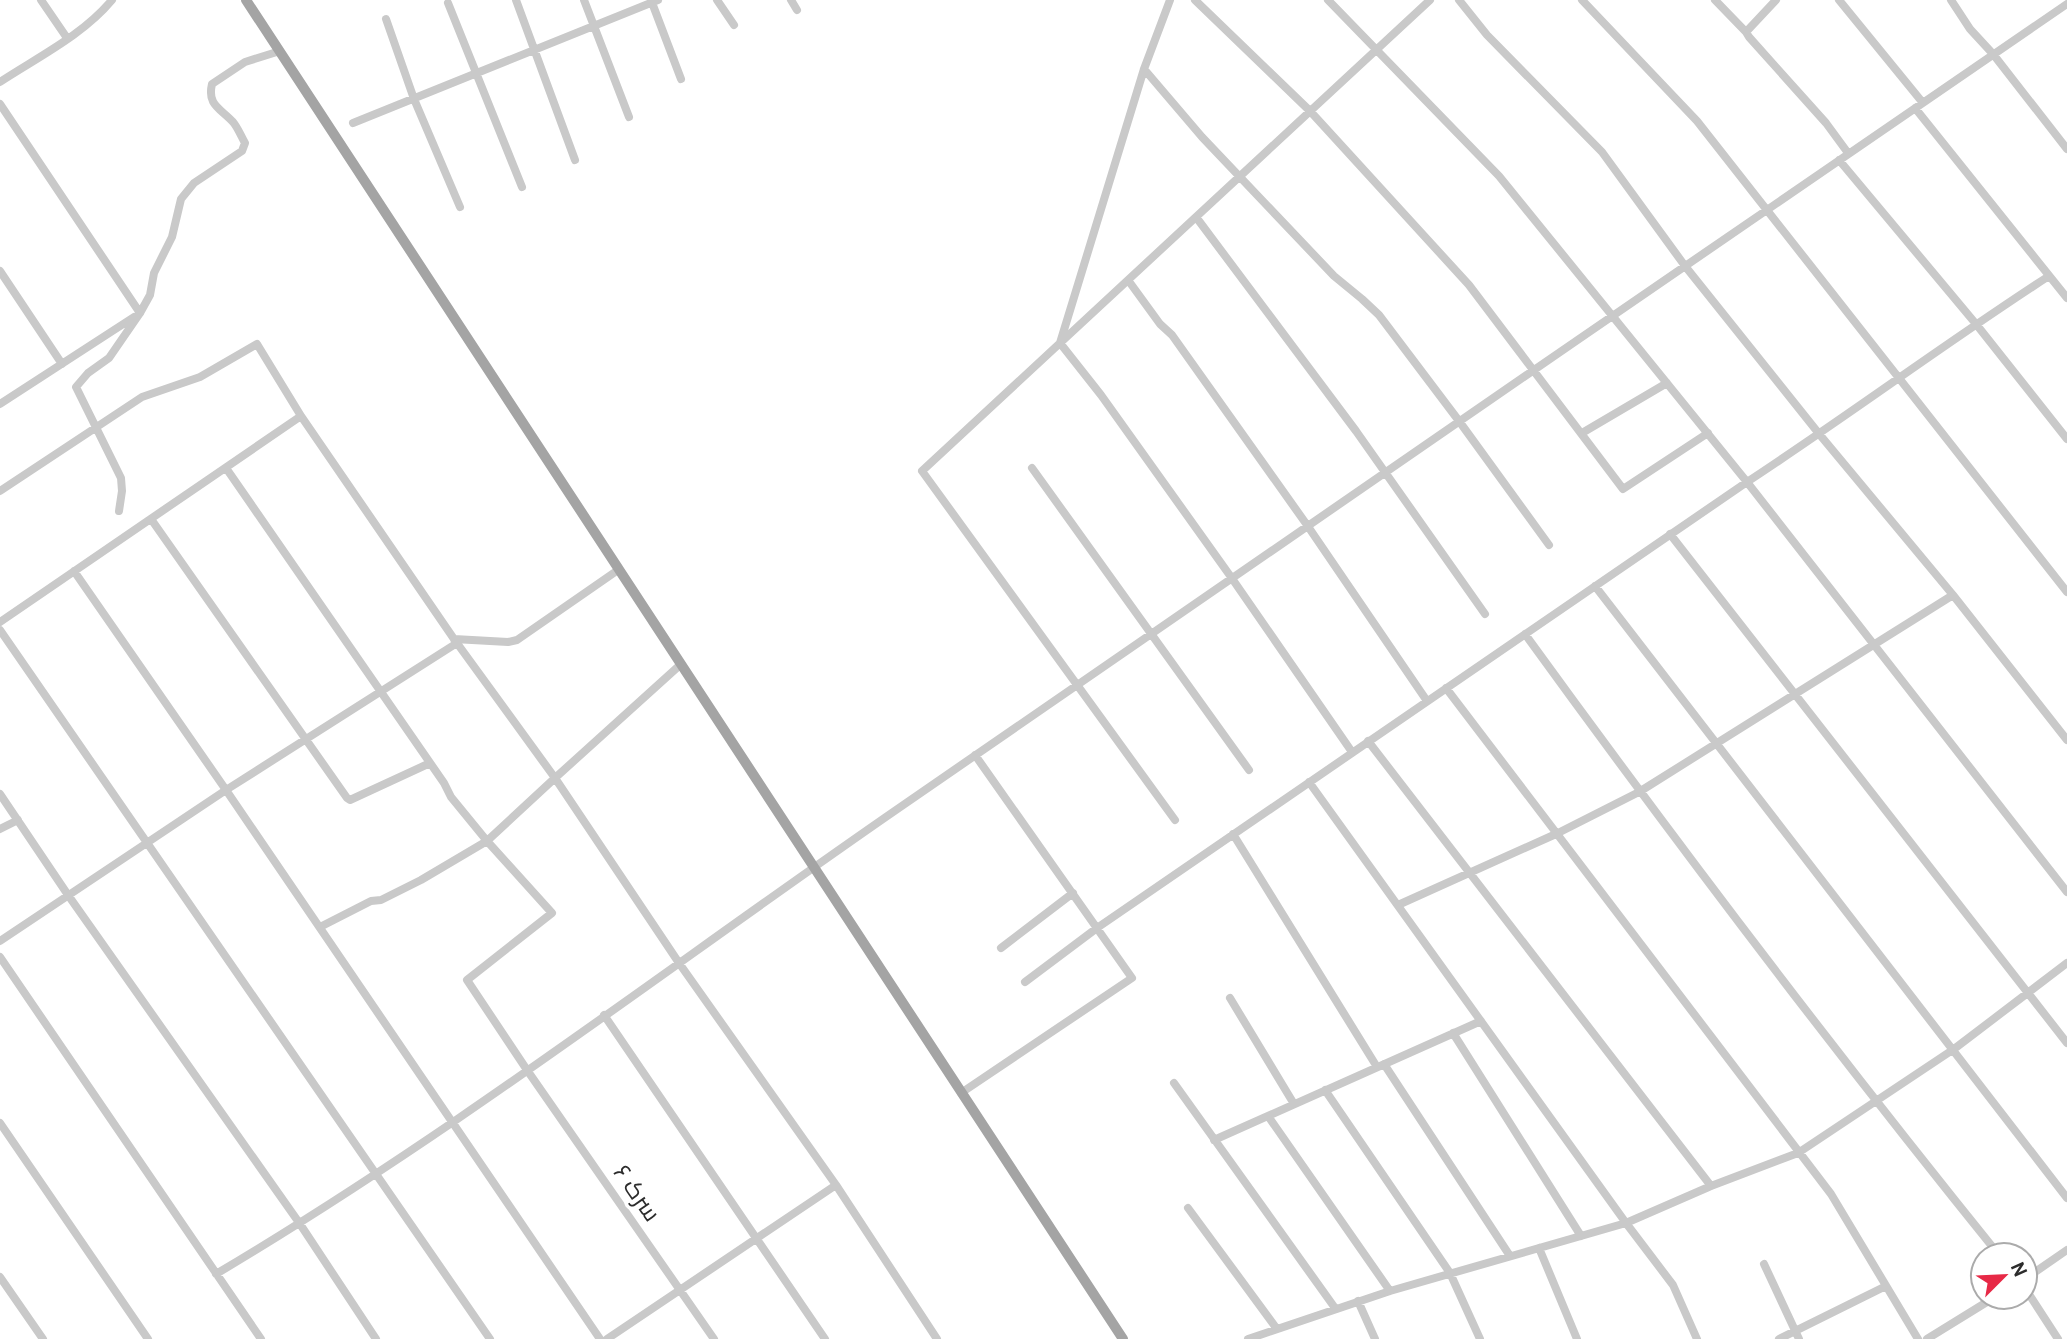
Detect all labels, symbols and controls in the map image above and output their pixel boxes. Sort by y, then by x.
street label: سرک ۶ [605,1160,666,1228]
north arrow [1969,1241,2039,1311]
text: N [2004,1259,2031,1281]

